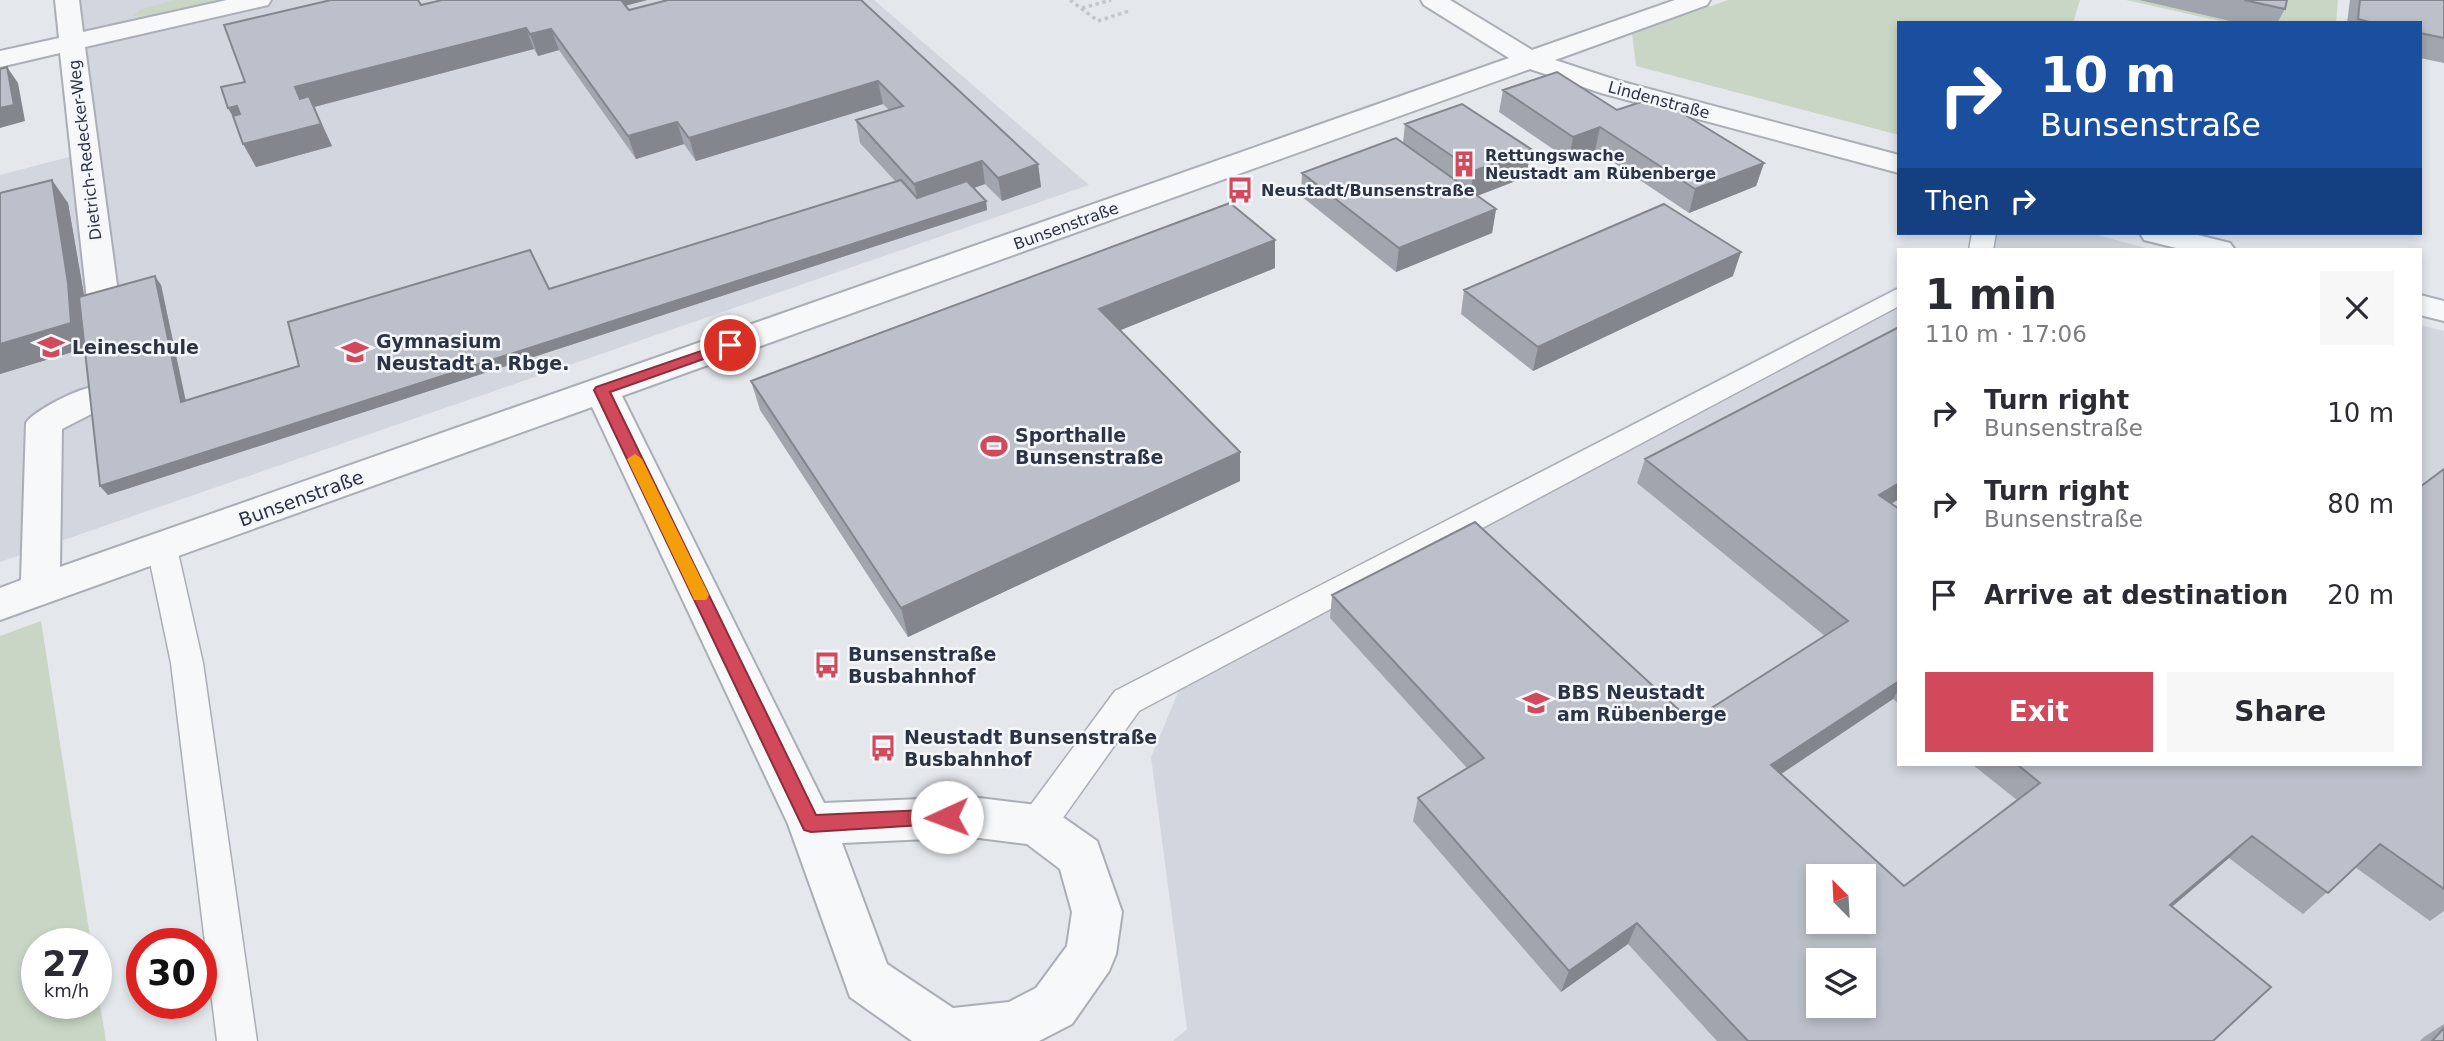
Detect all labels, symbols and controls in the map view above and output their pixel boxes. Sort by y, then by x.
text: 10 m [2040,47,2176,104]
icon: right [1925,49,2016,140]
street label: Dietrich-Redecker-Weg [64,59,106,241]
street label: Lindenstraße [1606,77,1712,123]
text: Bunsenstraße [2040,106,2261,144]
place label: Rettungswache Neustadt am Rübenberge [1485,146,1716,183]
building icon: Rettungswache Neustadt am Rübenberge [1449,149,1479,179]
bus stop icon: Neustadt/Bunsenstraße [1225,175,1255,205]
place label: Neustadt/Bunsenstraße [1261,181,1475,200]
icon: right [2004,182,2042,220]
text: Then [1925,186,1990,216]
street label: Bunsenstraße [1011,198,1121,254]
text: 1 min [1925,270,2057,319]
button: close [2320,271,2394,345]
pin [700,315,760,375]
text: 110 m · 17:06 [1925,321,2087,347]
icon: arrive [711,326,749,364]
place label: Gymnasium Neustadt a. Rbge. [376,330,569,374]
school or university icon: Leineschule [36,332,66,362]
place label: Leineschule [72,336,199,358]
school or university icon: Gymnasium Neustadt a. Rbge. [340,337,370,367]
text: Turn right [1984,385,2129,415]
icon: right [1925,394,1963,432]
text: 10 m [2327,398,2394,428]
text: Bunsenstraße [1984,415,2143,441]
place label: Sporthalle Bunsenstraße [1015,424,1163,468]
sports icon: Sporthalle Bunsenstraße [979,431,1009,461]
street label: Bunsenstraße [236,465,366,531]
text: Turn right [1984,476,2129,506]
icon: right [1925,485,1963,523]
text: 80 m [2327,489,2394,519]
text: Bunsenstraße [1984,506,2143,532]
icon: arrive [1925,576,1963,614]
text: Arrive at destination [1984,580,2288,610]
text: 20 m [2327,580,2394,610]
place label: Bunsenstraße Busbahnhof [848,643,996,687]
bus stop icon: Bunsenstraße Busbahnhof [812,650,842,680]
button: Exit [1925,672,2153,752]
button: Share [2167,672,2394,752]
place label: BBS Neustadt am Rübenberge [1557,681,1727,725]
school or university icon: BBS Neustadt am Rübenberge [1521,688,1551,718]
place label: Neustadt Bunsenstraße Busbahnhof [904,726,1157,770]
bus stop icon: Neustadt Bunsenstraße Busbahnhof [868,733,898,763]
position arrow [910,780,984,854]
north arrow [1806,864,1876,934]
map controls [1806,864,1876,1018]
speed limit sign: 30 [126,928,217,1019]
text: 27 [42,944,91,984]
button: layers [1806,948,1876,1018]
text: km/h [44,980,89,1001]

